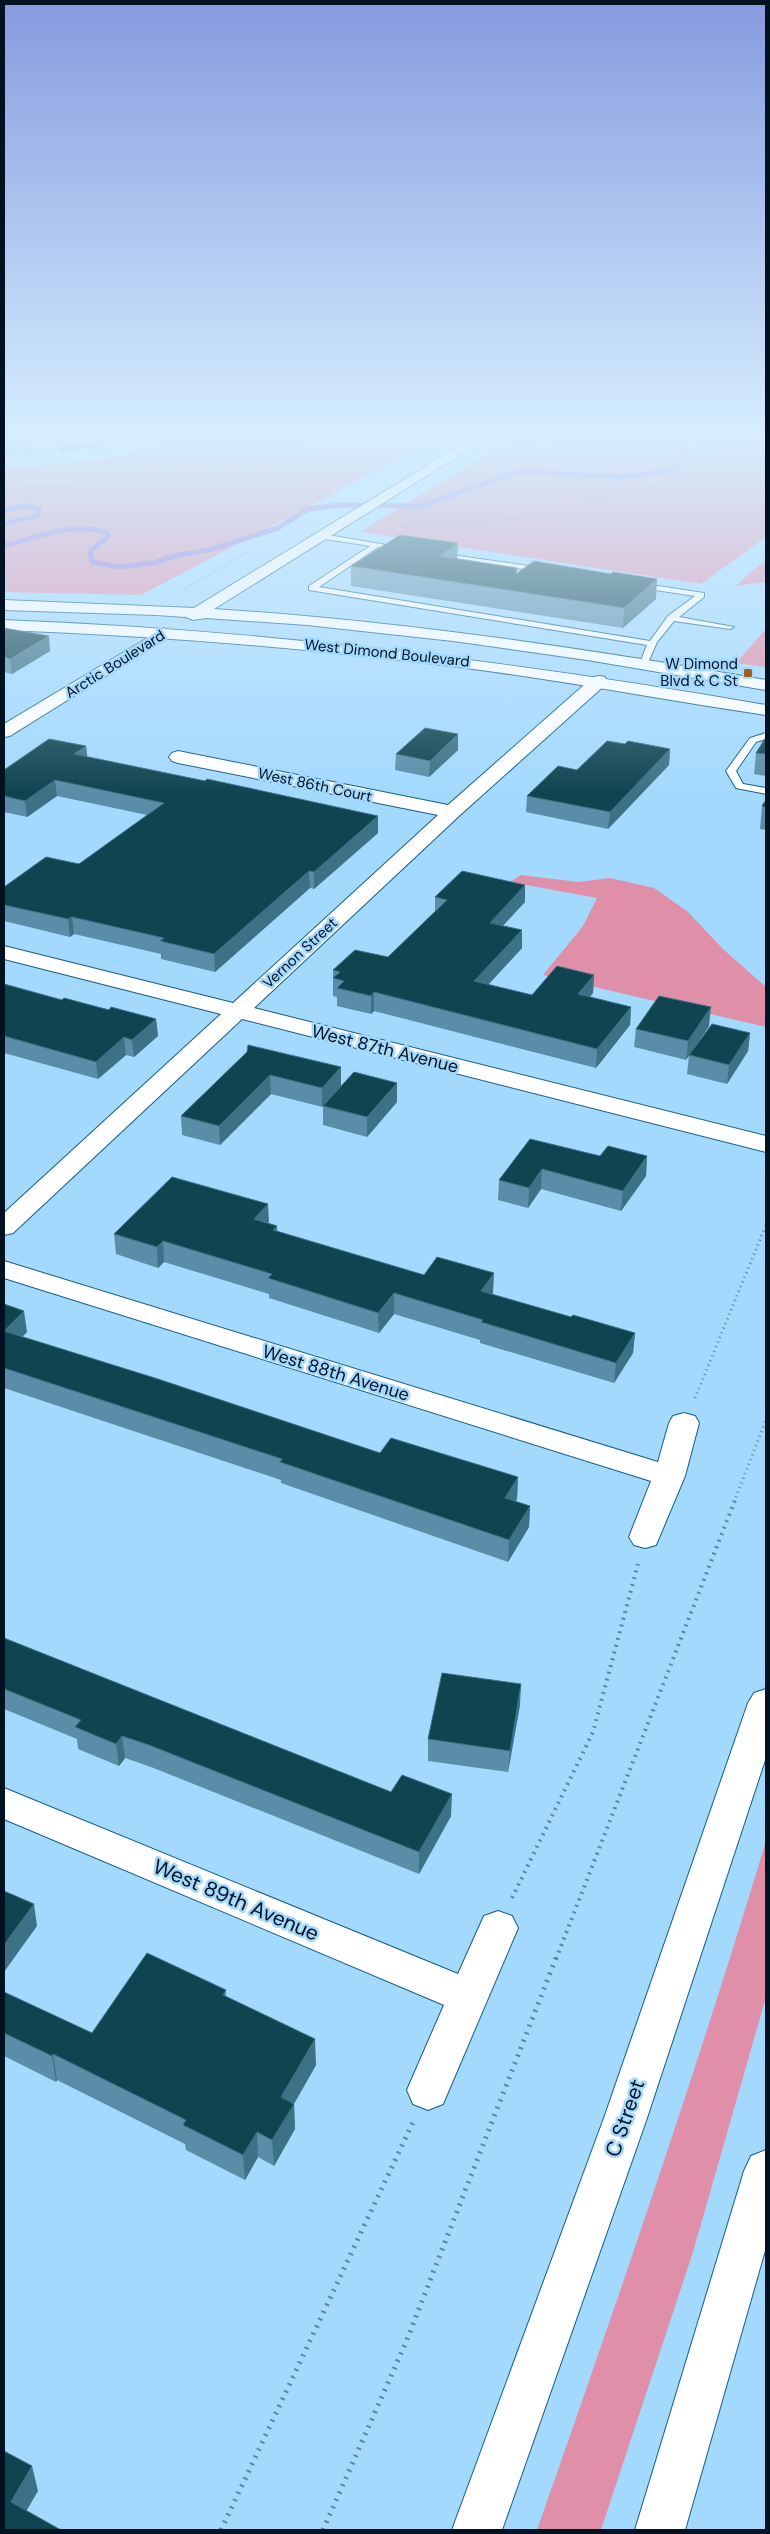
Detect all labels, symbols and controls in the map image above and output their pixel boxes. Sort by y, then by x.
street label: Arctic Boulevard [61,625,169,703]
street label: West Dimond Boulevard [303,634,471,672]
place label: W Dimond Blvd & C St [660,654,738,691]
marker: W Dimond Blvd & C St [742,667,754,679]
street label: West 86th Court [256,763,374,807]
street label: Vernon Street [258,913,342,993]
street label: West 87th Avenue [309,1019,461,1079]
street label: West 88th Avenue [260,1339,412,1407]
street label: West 89th Avenue [149,1852,323,1948]
street label: C Street [599,2076,651,2160]

